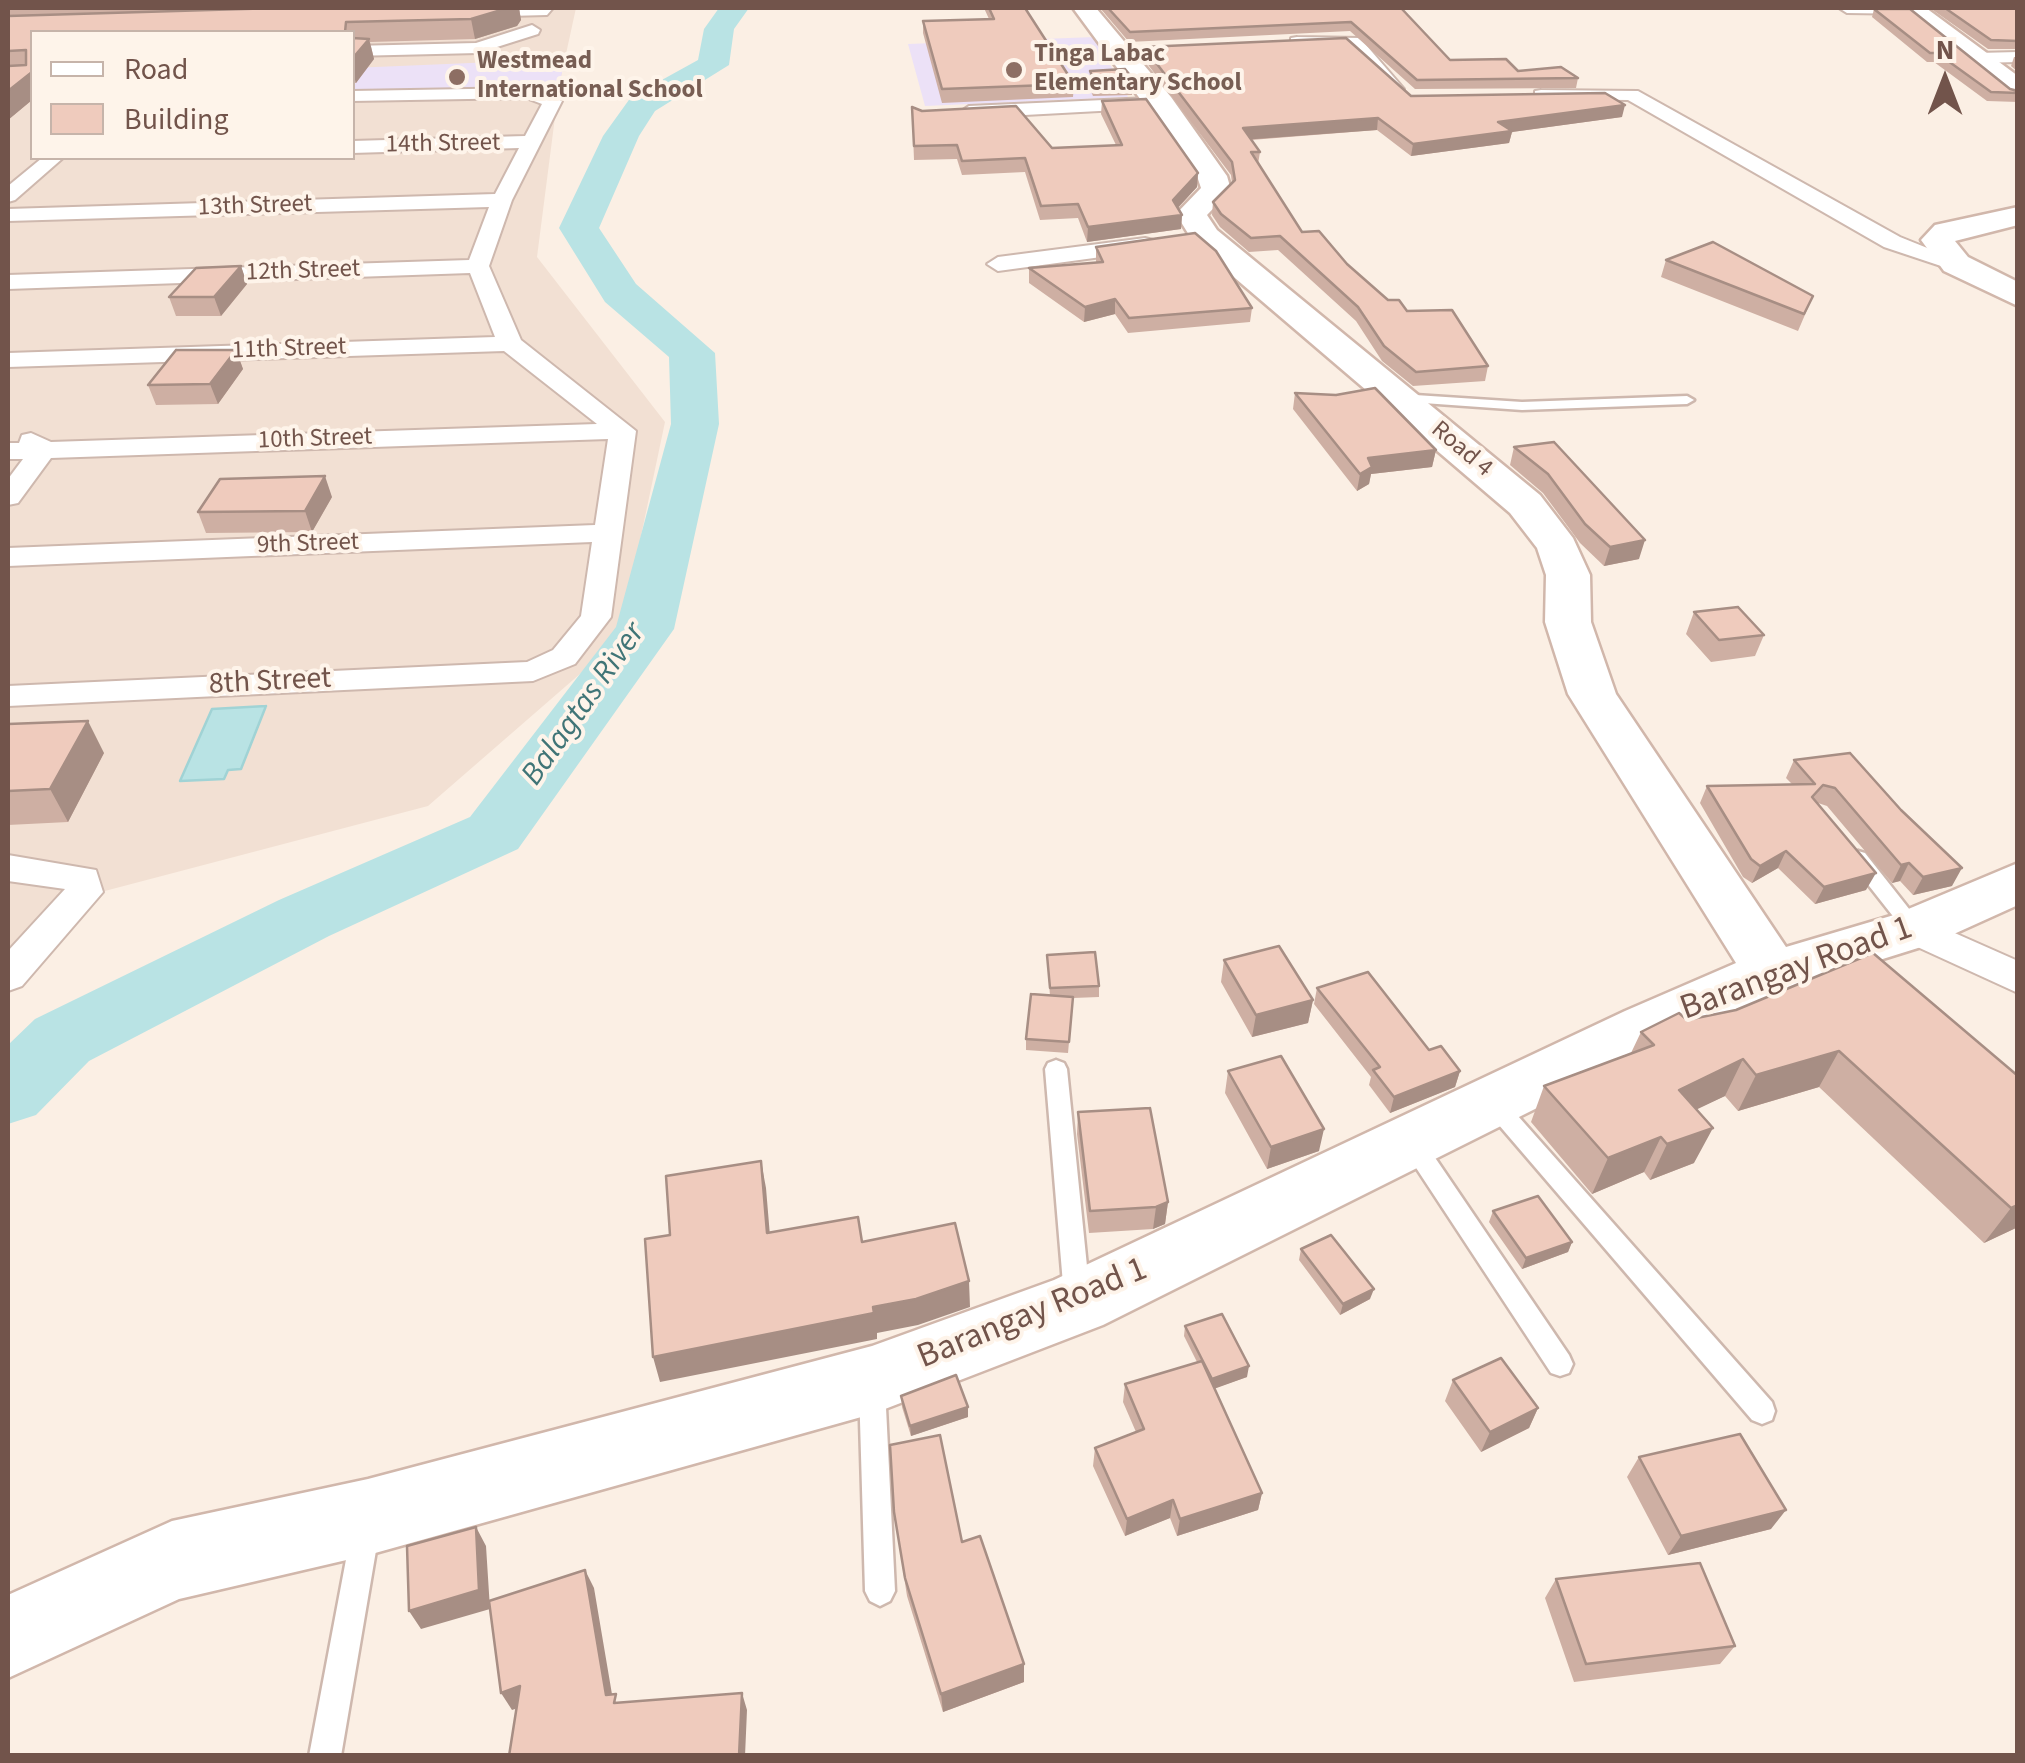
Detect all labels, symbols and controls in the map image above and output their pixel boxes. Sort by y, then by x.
legend [30,30,355,160]
north arrow [1895,30,1995,130]
text: N [1936,30,1954,70]
place label: Tinga Labac Elementary School [1034,41,1242,100]
text: Road [124,48,188,91]
place label: Westmead International School [477,48,703,107]
marker: Tinga Labac Elementary School [1003,59,1025,81]
marker: Westmead International School [446,66,468,88]
text: Building [124,98,229,141]
street label: 14th Street [385,129,501,161]
street label: 13th Street [197,190,313,224]
street label: 12th Street [245,255,361,289]
street label: 11th Street [231,333,347,367]
street label: Road 4 [1424,416,1498,484]
street label: 10th Street [257,423,373,457]
street label: 9th Street [256,528,360,562]
water label: Balagtas River [515,616,655,794]
street label: 8th Street [208,662,332,704]
street label: Barangay Road 1 [1675,909,1919,1031]
street label: Barangay Road 1 [912,1250,1154,1380]

